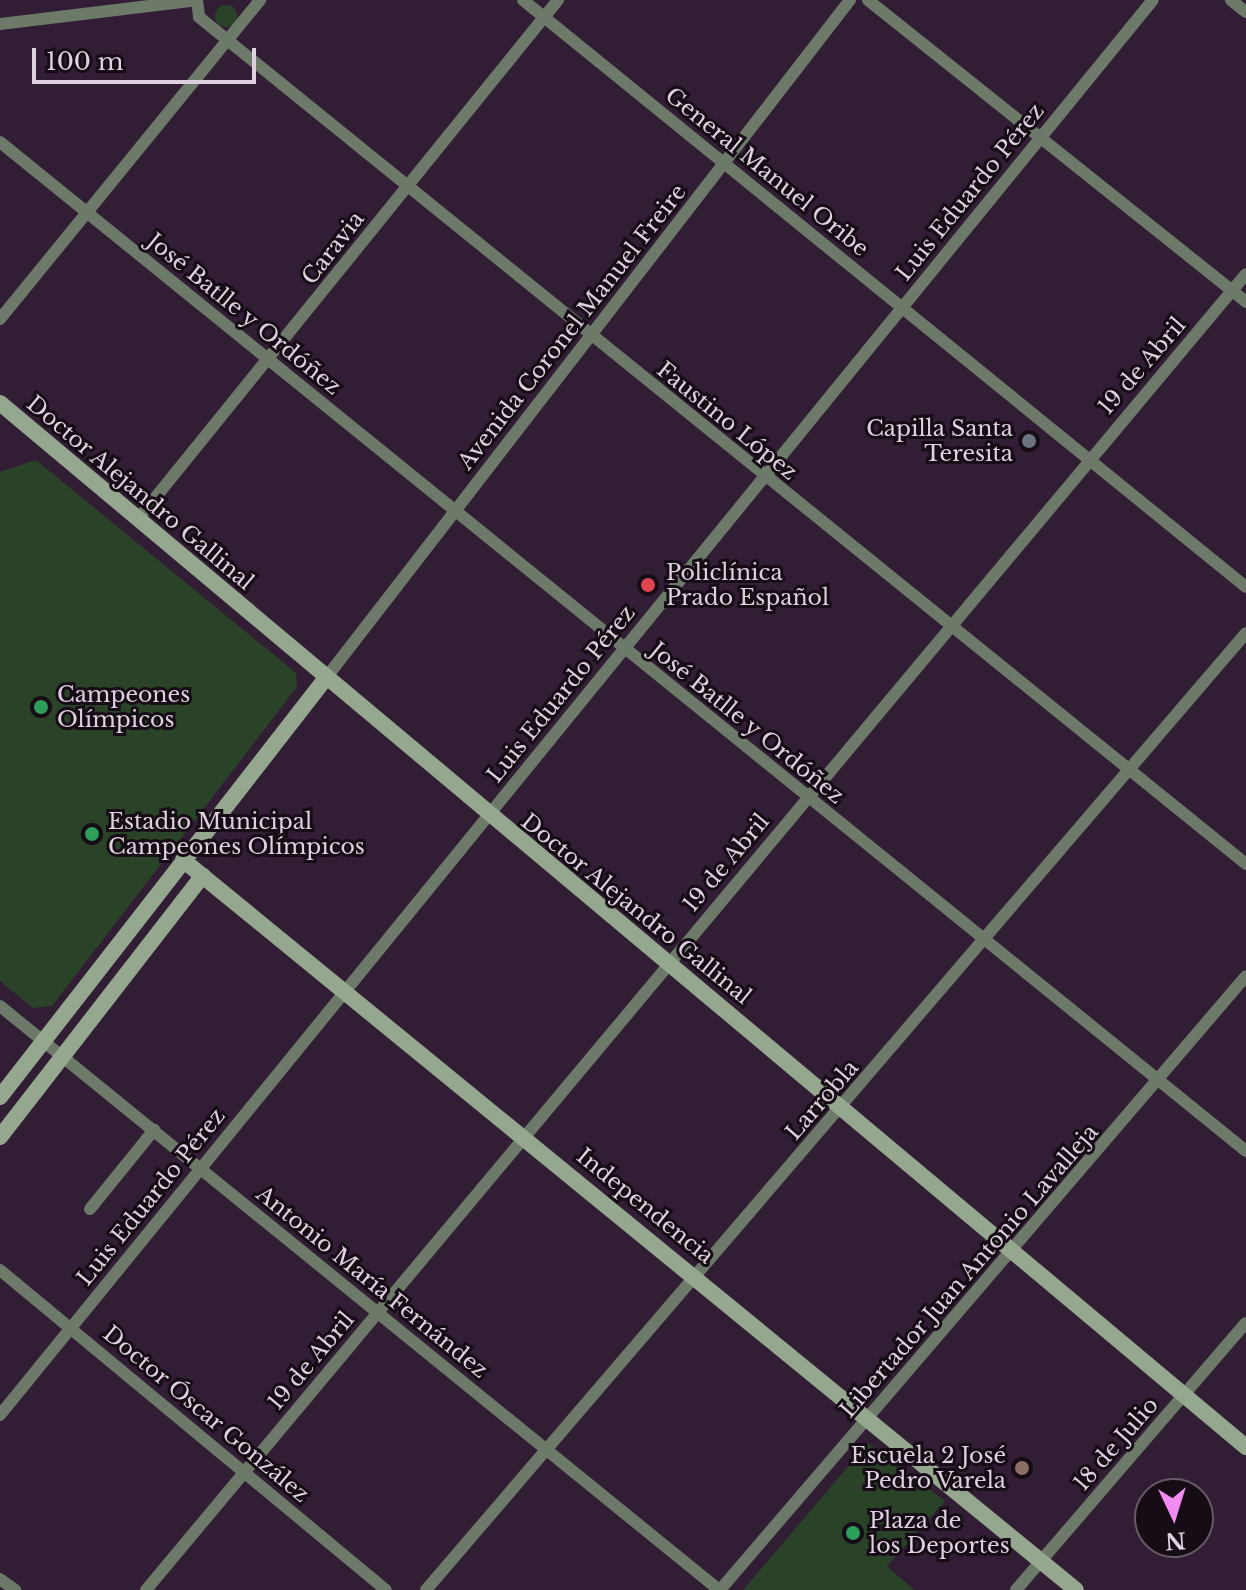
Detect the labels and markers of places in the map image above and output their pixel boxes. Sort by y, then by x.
place label: Capilla Santa Teresita [866,415,1013,466]
marker: Capilla Santa Teresita [1020,432,1038,450]
place label: Policlínica Prado Español [666,559,829,610]
marker: Policlínica Prado Español [637,574,659,596]
place label: Campeones Olímpicos [57,681,190,732]
marker: Campeones Olímpicos [32,698,50,716]
place label: Estadio Municipal Campeones Olímpicos [108,808,365,860]
marker: Estadio Municipal Campeones Olímpicos [83,825,101,843]
place label: Escuela 2 José Pedro Varela [850,1442,1006,1494]
marker: Escuela 2 José Pedro Varela [1013,1459,1031,1477]
place label: Plaza de los Deportes [869,1507,1010,1558]
marker: Plaza de los Deportes [844,1524,862,1542]

